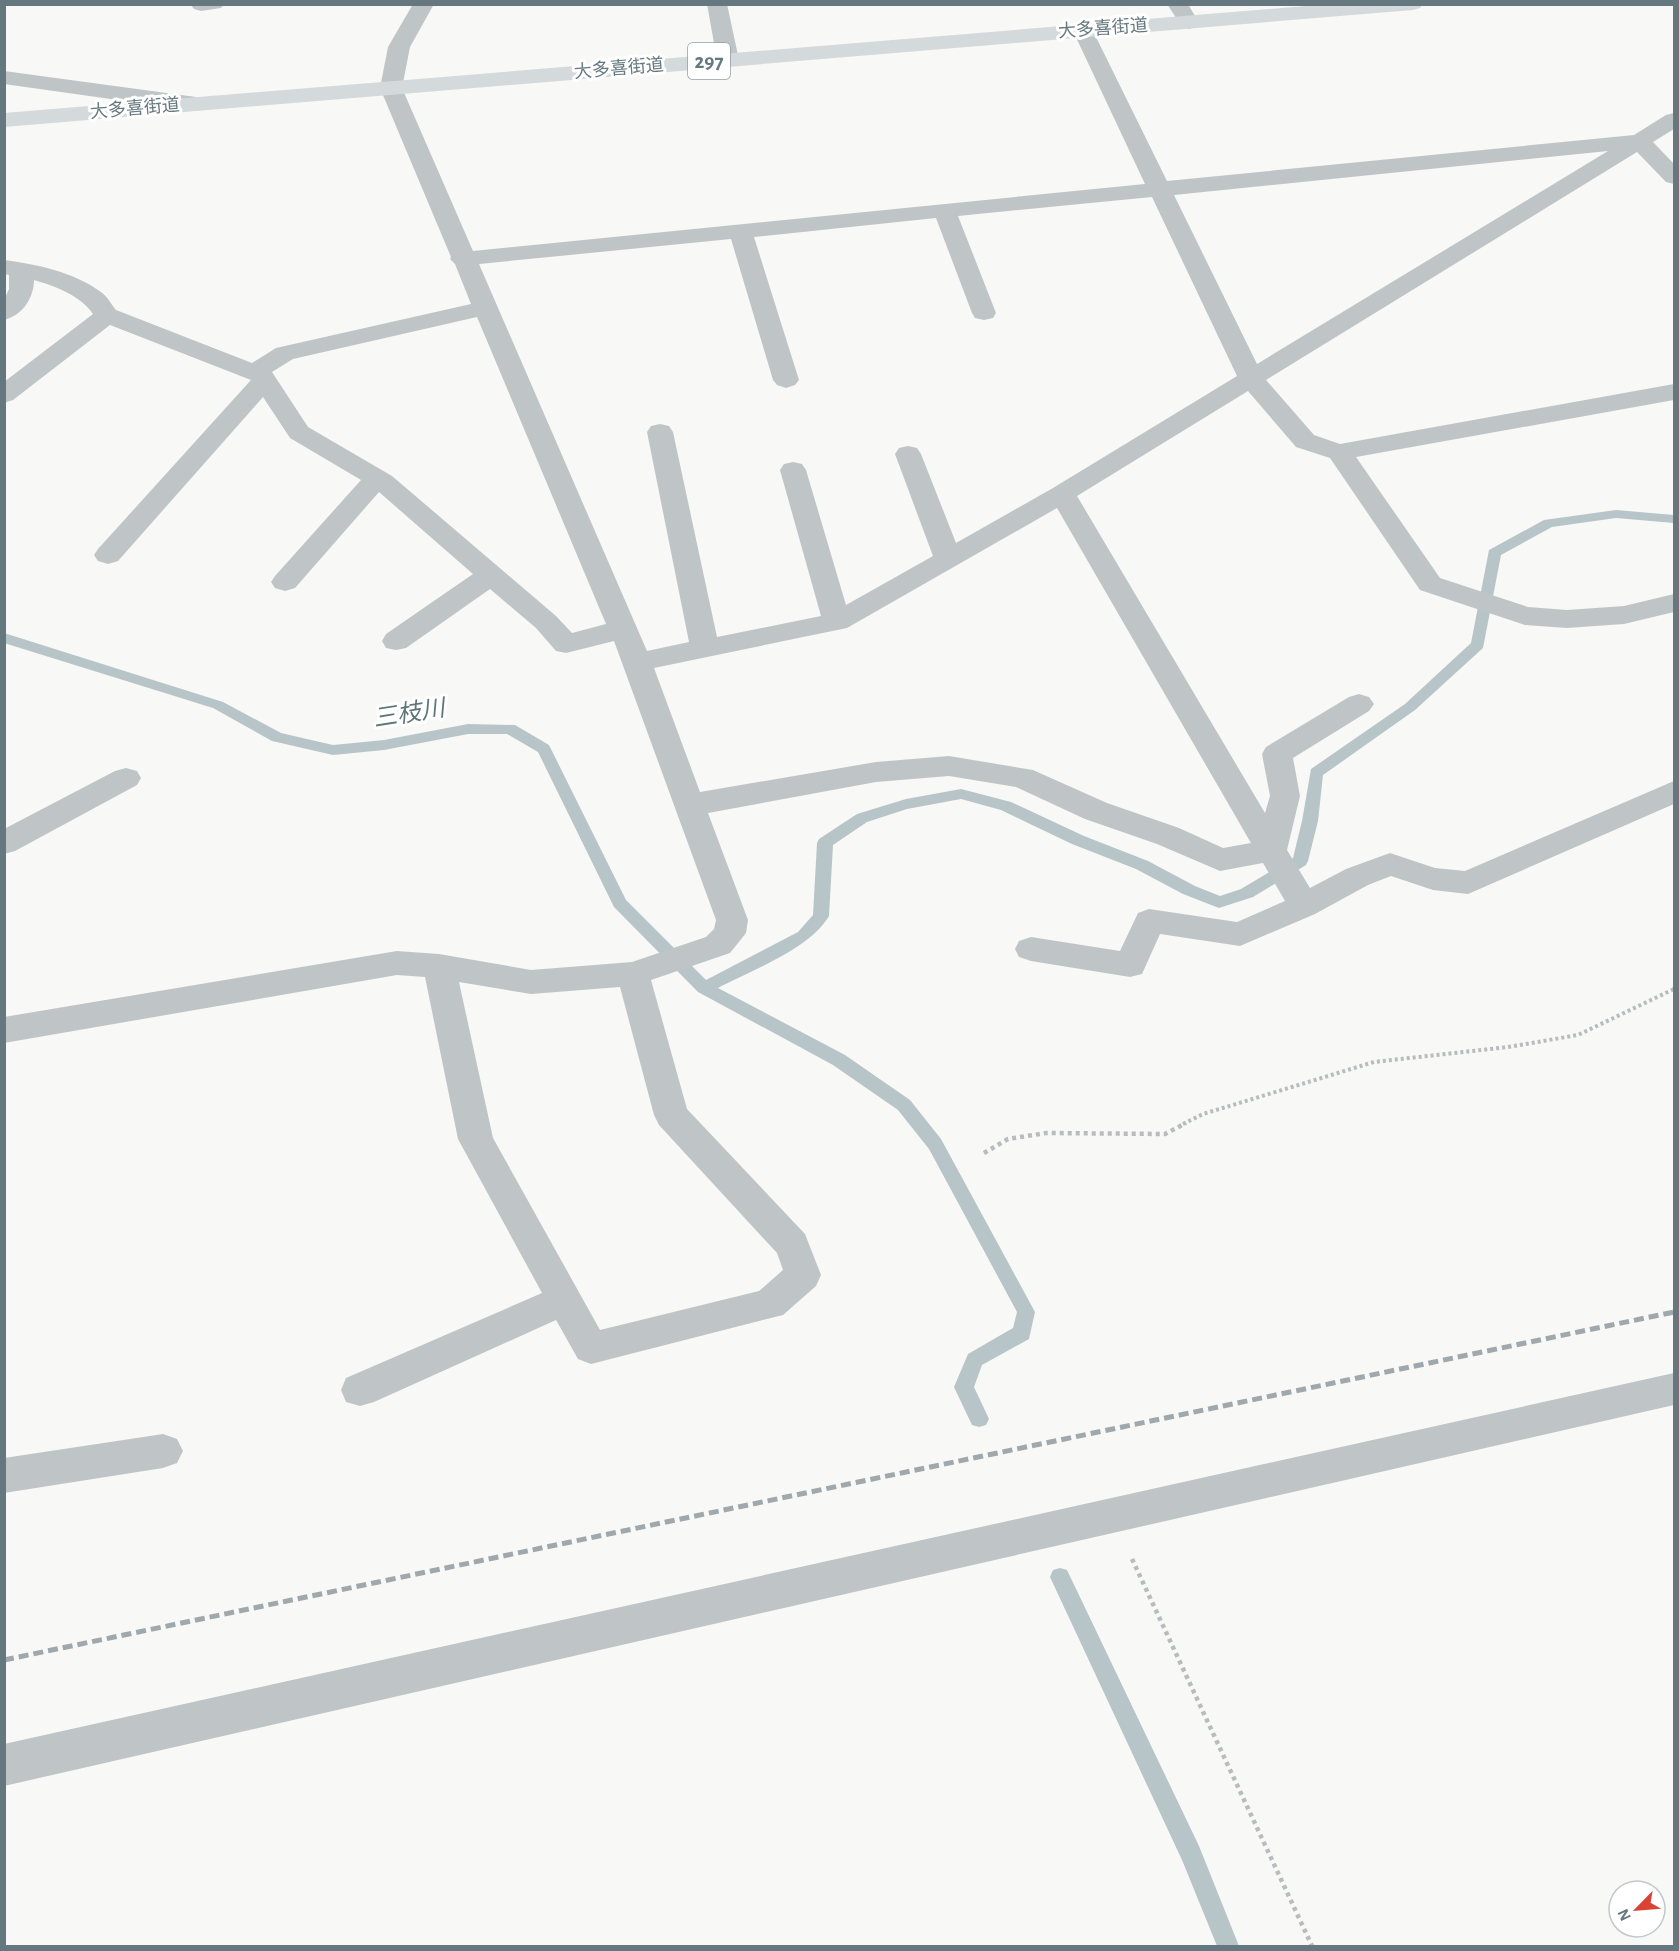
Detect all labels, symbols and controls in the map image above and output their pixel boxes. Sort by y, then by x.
street label: 大多喜街道 [1057,15,1149,41]
road number: 297 [688,43,730,79]
street label: 大多喜街道 [573,54,665,82]
street label: 大多喜街道 [89,94,181,122]
water label: 三枝川 [371,694,449,731]
north arrow [1607,1879,1667,1939]
text: N [1615,1906,1634,1923]

